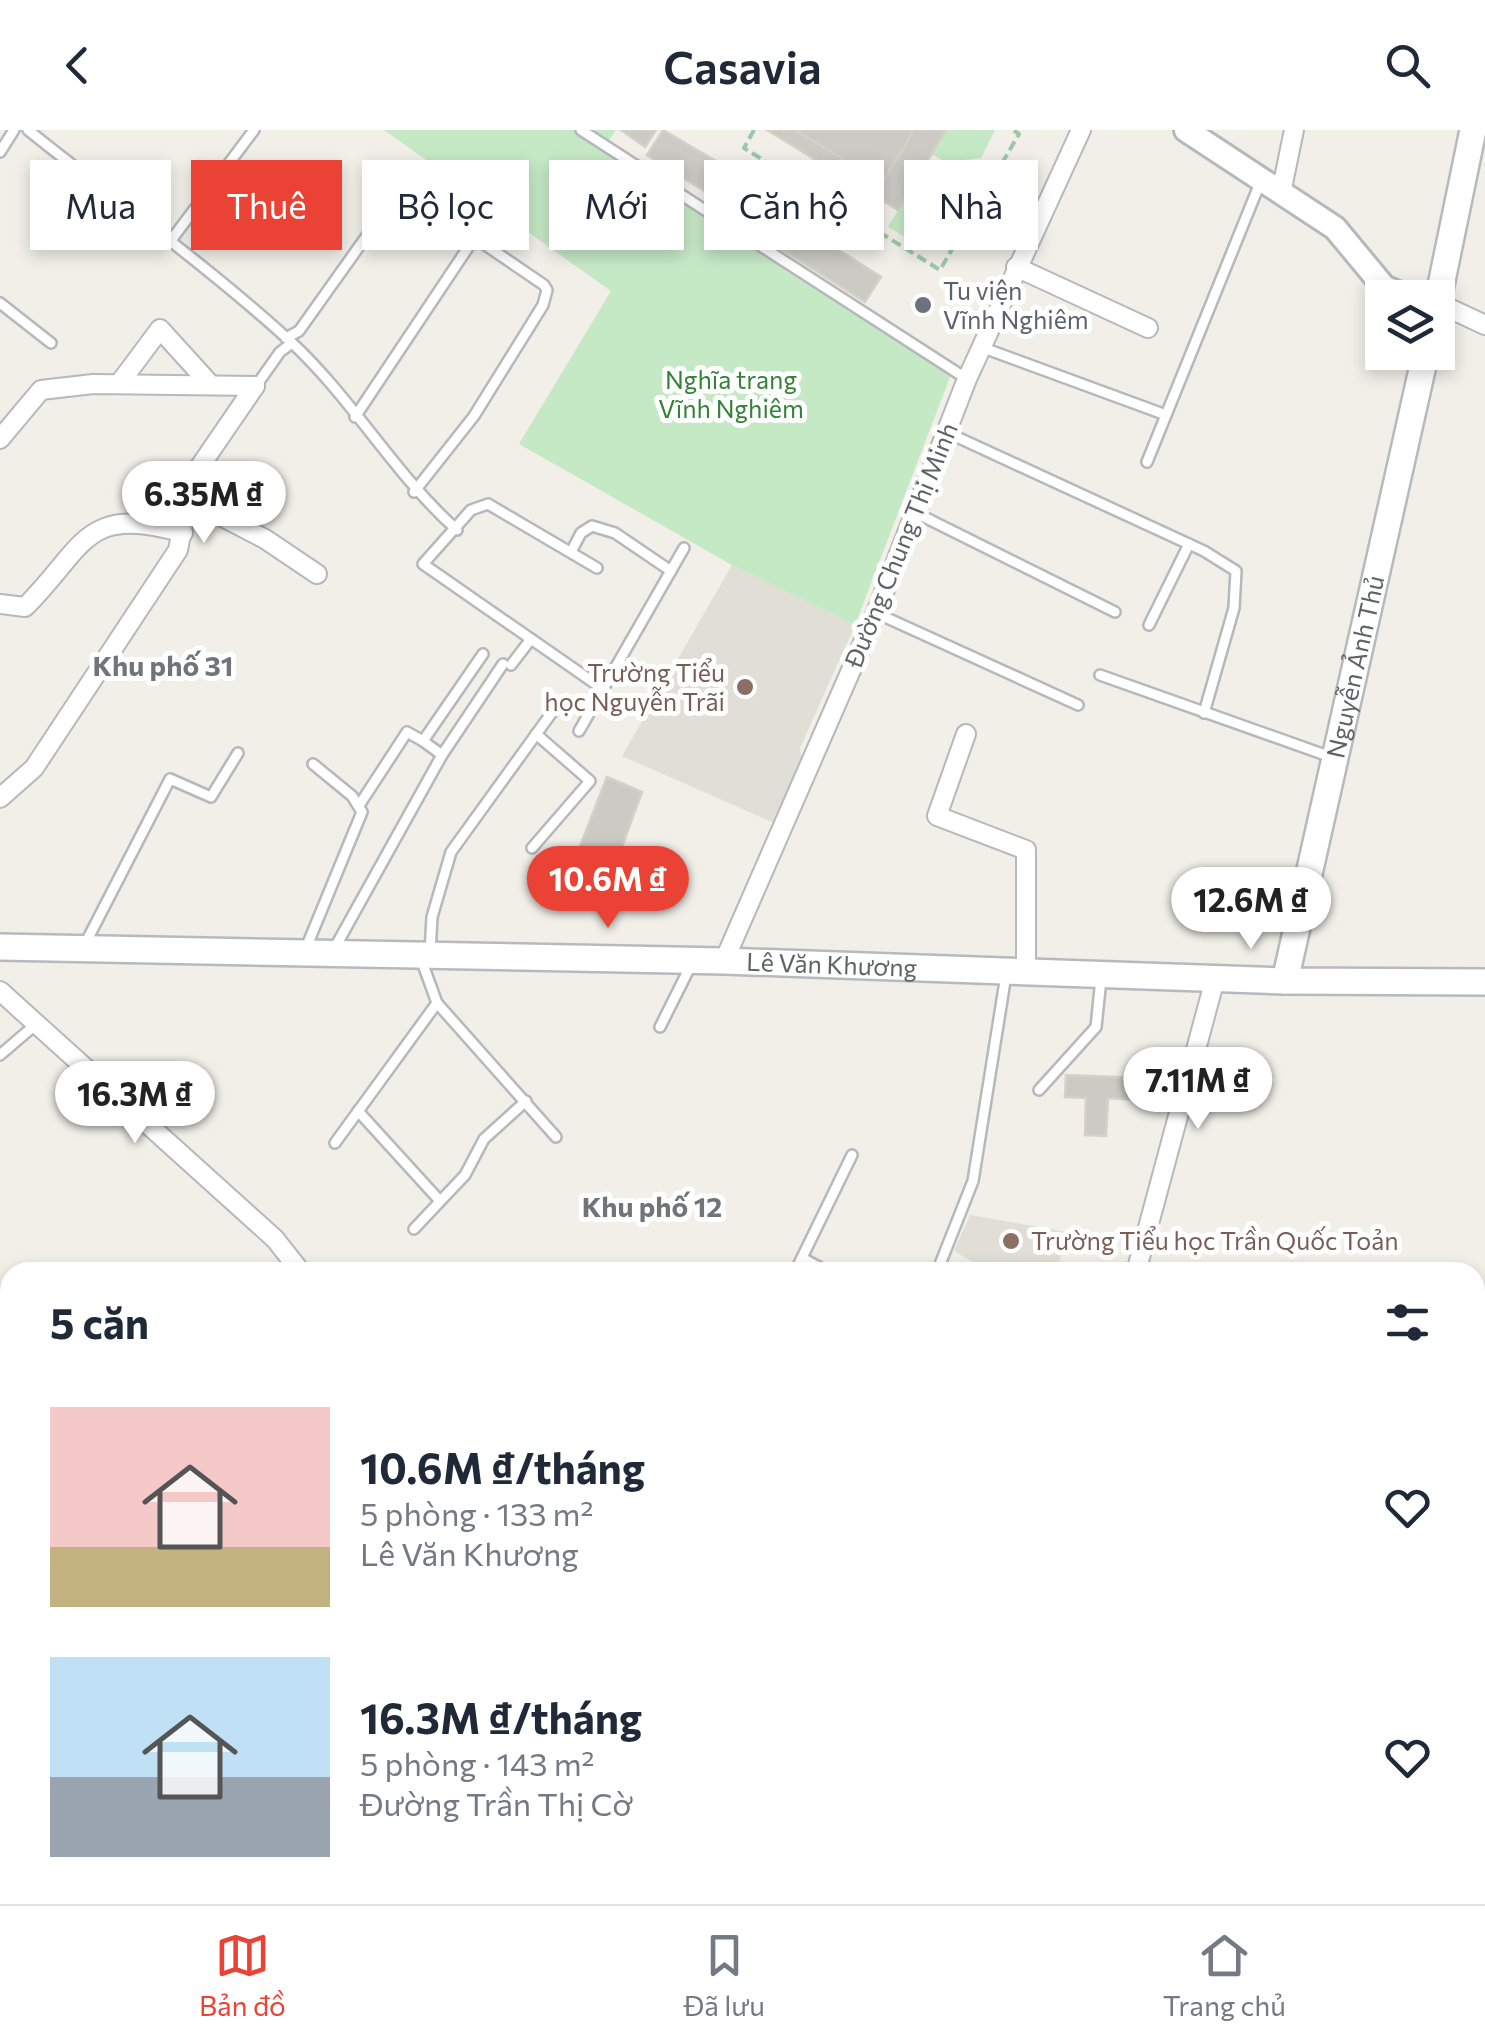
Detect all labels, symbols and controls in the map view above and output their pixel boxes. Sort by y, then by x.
icon: back [50,38,105,93]
text: Casavia [663,38,822,93]
icon: search [1380,38,1435,93]
chip: Mua [30,160,171,250]
chip: Thuê [191,160,342,250]
chip: Bộ lọc [362,160,529,250]
chip: Mới [549,160,684,250]
chip: Căn hộ [704,160,884,250]
chip: Nhà [904,160,1038,250]
place label: Tu viện Vĩnh Nghiêm [943,275,1089,334]
map controls [1365,280,1455,370]
button: layers [1365,280,1455,370]
marker: Tu viện Vĩnh Nghiêm [912,294,934,316]
park label: Nghĩa trang Vĩnh Nghiêm [658,364,804,423]
street label: Đường Chung Thị Minh [837,418,963,672]
pin: 6.35M ₫ [112,461,296,546]
text: 6.35M ₫ [144,473,264,513]
street label: Nguyễn Ảnh Thủ [1319,572,1389,761]
district label: Khu phố 31 [93,648,233,682]
place label: Trường Tiểu học Nguyễn Trãi [544,657,725,716]
marker: Trường Tiểu học Nguyễn Trãi [734,676,756,698]
pin: 10.6M ₫ [516,846,700,931]
text: 10.6M ₫ [549,858,667,898]
pin: 12.6M ₫ [1159,867,1343,952]
text: 12.6M ₫ [1193,879,1309,919]
street label: Lê Văn Khương [746,946,918,982]
pin: 7.11M ₫ [1106,1047,1290,1132]
text: 7.11M ₫ [1145,1059,1251,1099]
pin: 16.3M ₫ [43,1061,227,1146]
text: 16.3M ₫ [77,1073,193,1113]
district label: Khu phố 12 [582,1189,722,1223]
place label: Trường Tiểu học Trần Quốc Toản [1031,1225,1399,1255]
marker: Trường Tiểu học Trần Quốc Toản [1000,1230,1022,1252]
icon: filters [1380,1295,1435,1350]
text: 5 căn [50,1296,149,1348]
text: 10.6M ₫/tháng [360,1441,645,1493]
icon: home [130,1447,250,1567]
icon: heart [1380,1480,1435,1535]
text: 5 phòng · 133 m² [360,1493,593,1533]
text: Lê Văn Khương [360,1533,579,1573]
text: 16.3M ₫/tháng [360,1691,642,1743]
icon: home [130,1697,250,1817]
icon: heart [1380,1730,1435,1785]
text: 5 phòng · 143 m² [360,1743,594,1783]
text: Đường Trần Thị Cờ [360,1783,633,1823]
tab: Bản đồ [199,1928,286,2022]
tab: Đã lưu [684,1928,765,2022]
tab: Trang chủ [1163,1928,1286,2022]

